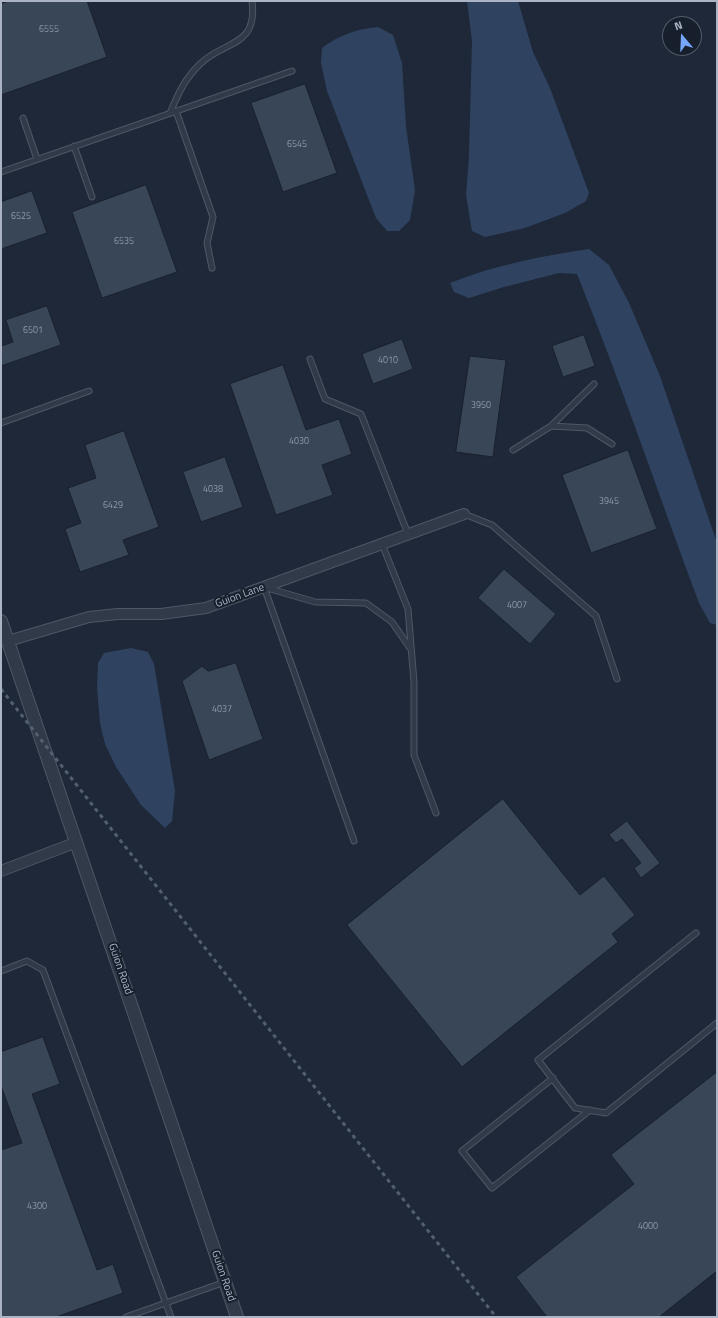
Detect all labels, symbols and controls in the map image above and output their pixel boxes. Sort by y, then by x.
north arrow [662,16,702,56]
text: N [672,17,685,34]
house number: 6555 [39,25,59,35]
house number: 6545 [287,140,307,150]
house number: 6525 [11,212,31,222]
house number: 6535 [114,237,134,247]
house number: 6501 [23,326,43,336]
house number: 4010 [378,356,398,366]
house number: 3950 [471,401,491,411]
house number: 4030 [289,437,309,447]
house number: 4038 [203,485,223,495]
house number: 3945 [599,497,619,507]
house number: 6429 [103,501,123,511]
street label: Guion Lane [214,581,266,611]
house number: 4007 [507,601,527,611]
house number: 4037 [212,705,232,715]
street label: Guion Road [105,942,135,996]
house number: 4300 [27,1202,47,1212]
house number: 4000 [638,1222,658,1232]
street label: Guion Road [208,1249,238,1303]

